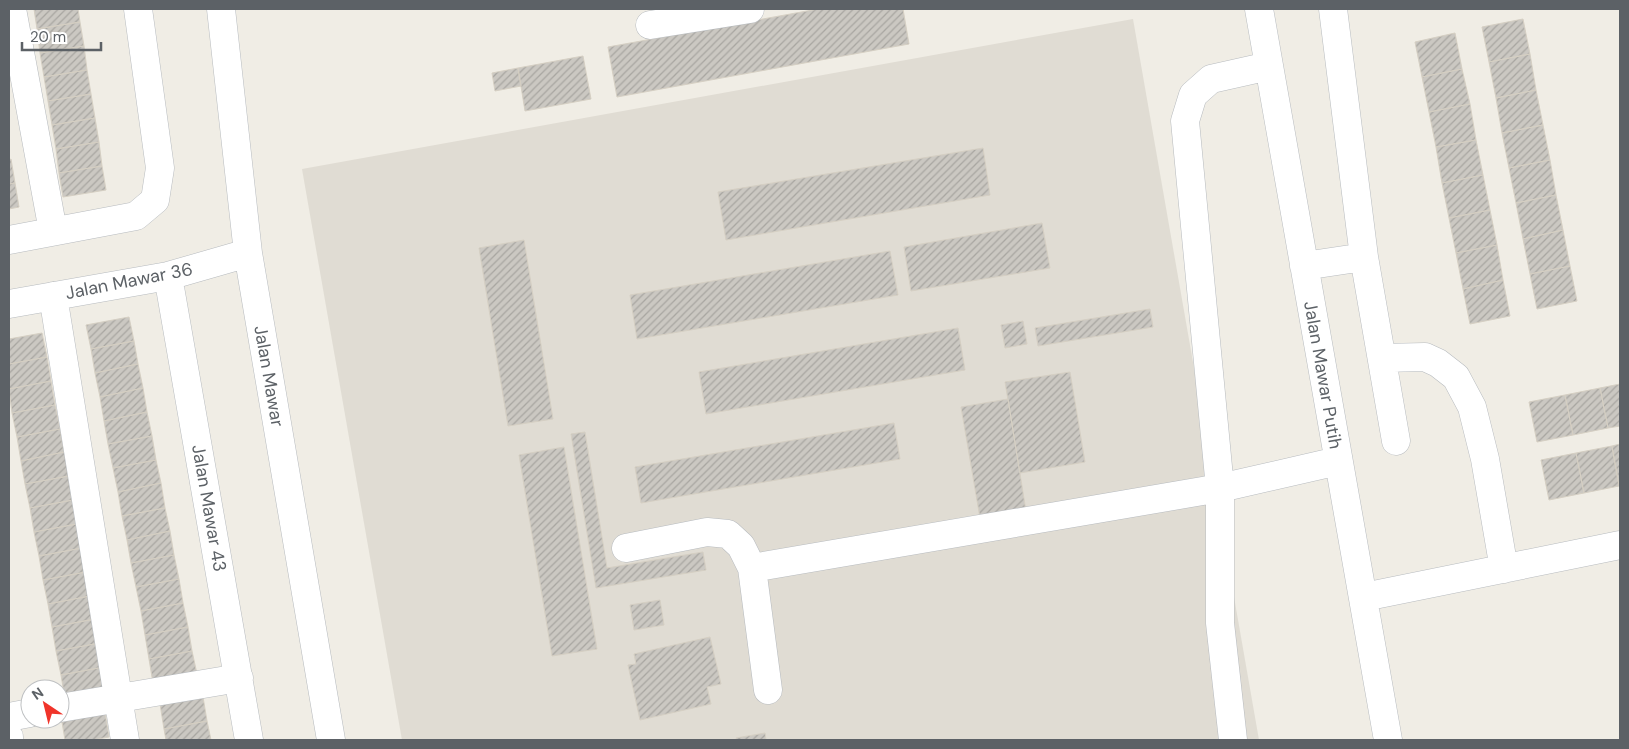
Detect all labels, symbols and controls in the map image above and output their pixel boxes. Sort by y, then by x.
scale bar [22,20,101,52]
text: 20 m [30,27,66,47]
street label: Jalan Mawar 36 [63,257,195,305]
street label: Jalan Mawar Putih [1298,299,1348,451]
street label: Jalan Mawar [248,324,290,429]
street label: Jalan Mawar 43 [186,443,232,573]
north arrow [20,679,70,729]
text: N [28,683,47,704]

